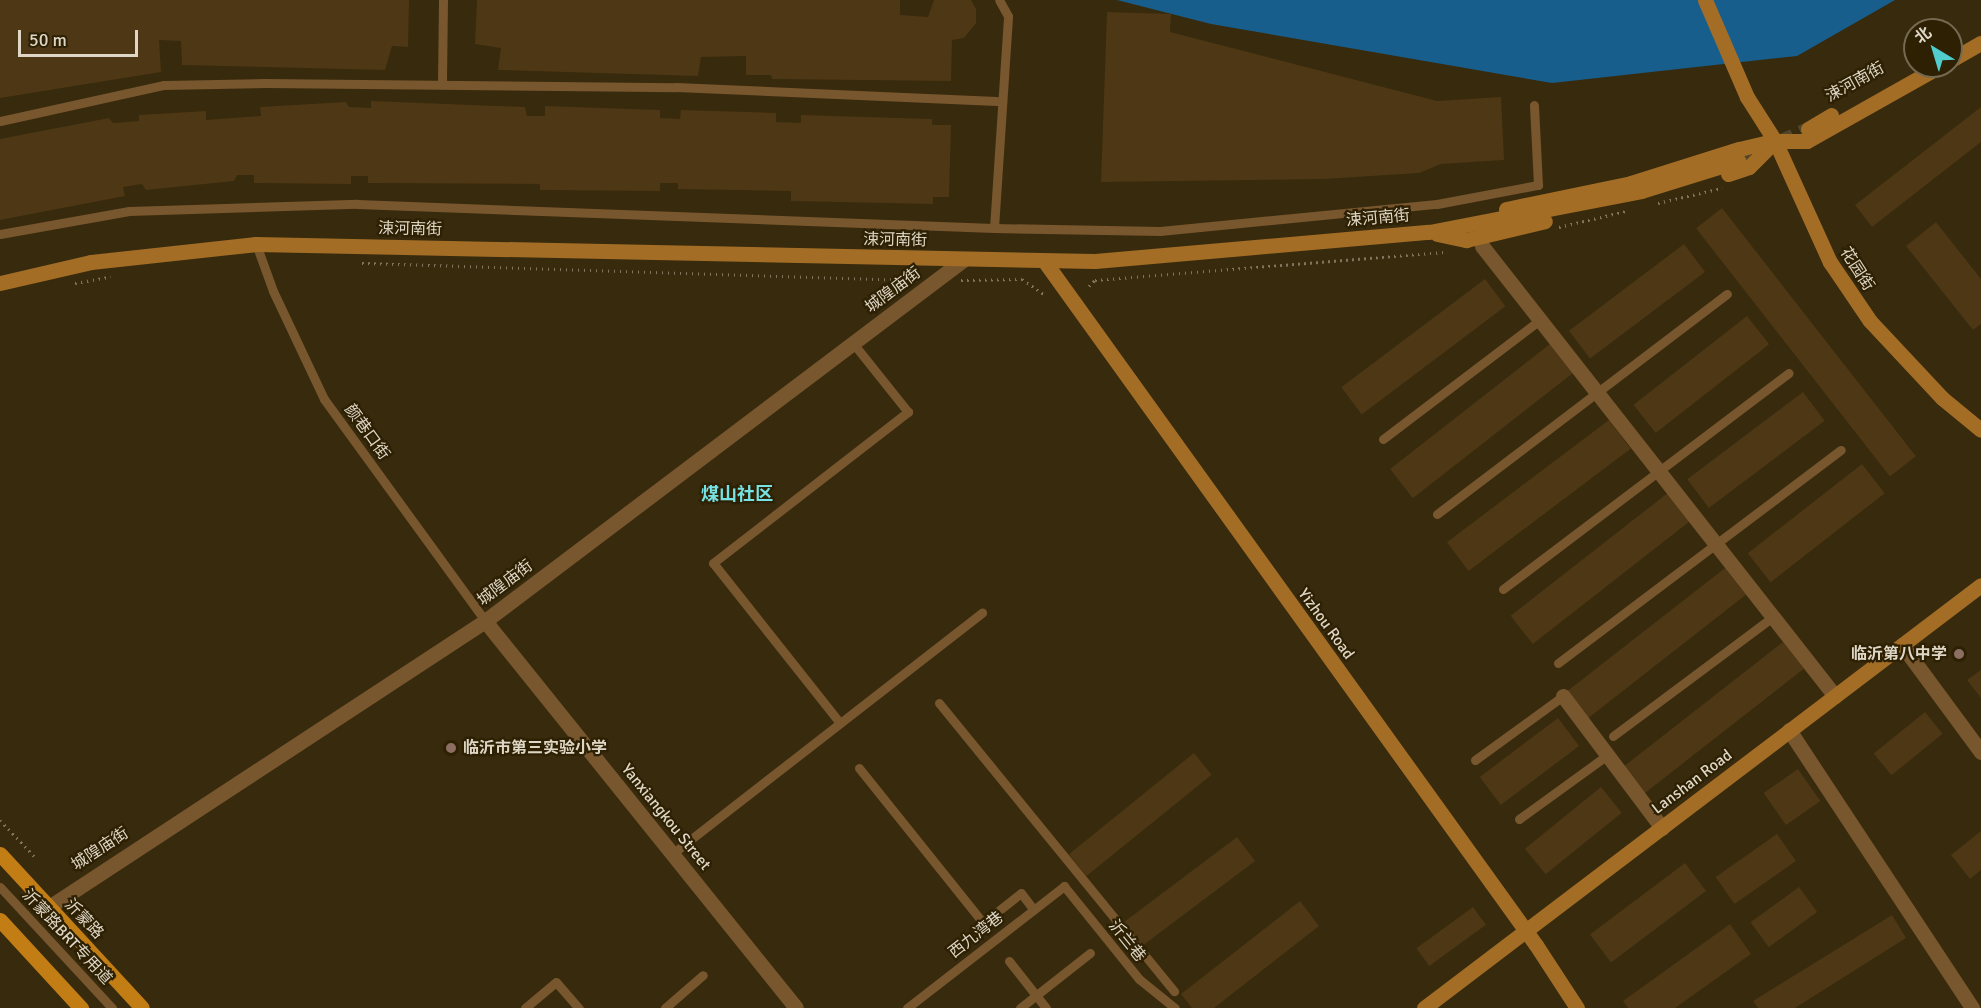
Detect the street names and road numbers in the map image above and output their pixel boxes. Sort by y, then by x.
street label: 涑河南街 [1822,58,1888,106]
street label: 涑河南街 [1345,206,1411,230]
street label: 涑河南街 [378,219,442,239]
street label: 涑河南街 [863,230,927,250]
street label: 花园街 [1836,244,1878,294]
street label: 城隍庙街 [862,263,924,317]
street label: 颜巷口街 [340,400,394,464]
street label: 城隍庙街 [474,556,536,610]
street label: Yizhou Road [1294,585,1358,663]
street label: Lanshan Road [1648,746,1736,818]
street label: Yanxiangkou Street [617,760,715,874]
street label: 城隍庙街 [68,824,132,874]
street label: 沂蒙路BRT专用道 [18,885,116,989]
street label: 沂蒙路 [61,895,107,943]
street label: 西九湾巷 [945,908,1007,962]
street label: 沂兰巷 [1104,916,1150,966]

